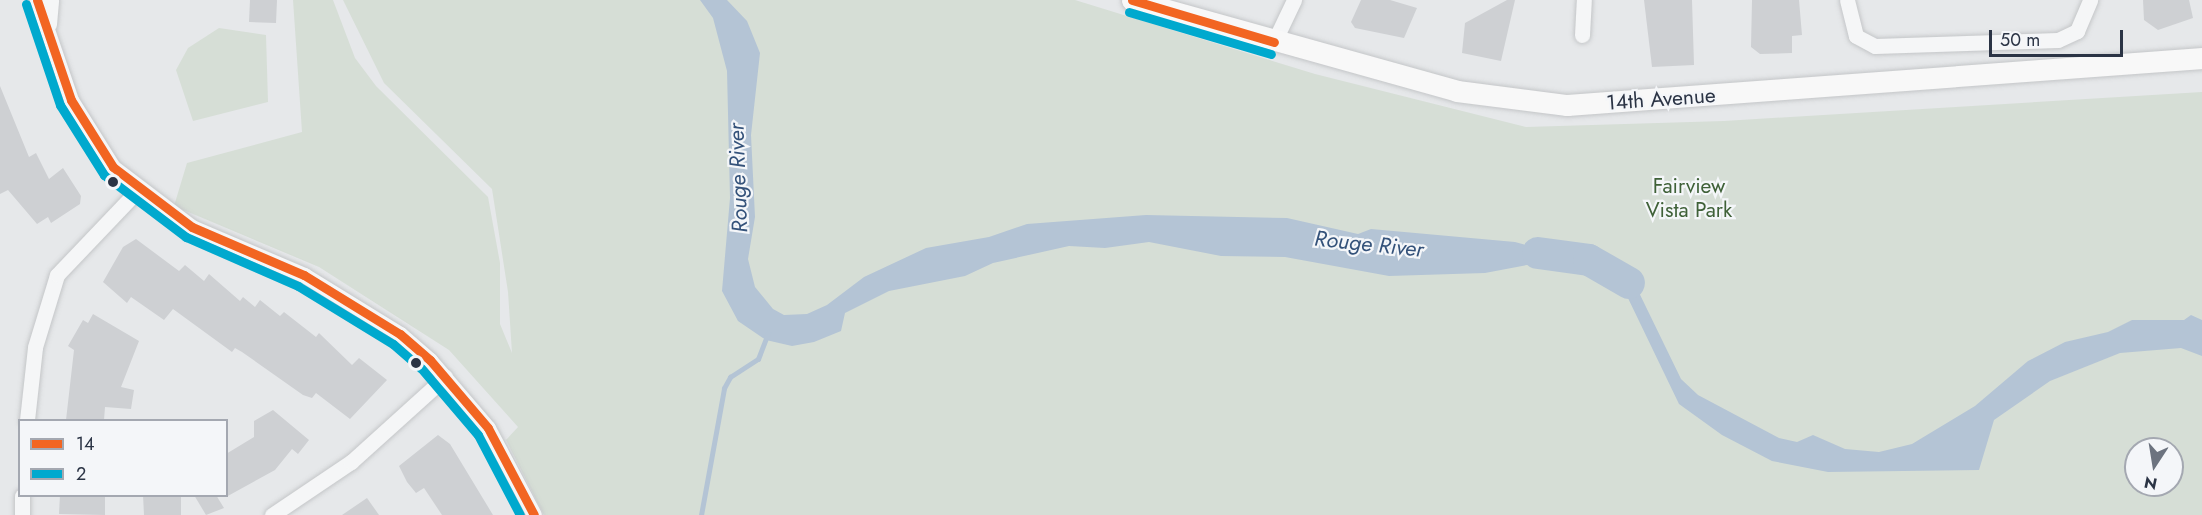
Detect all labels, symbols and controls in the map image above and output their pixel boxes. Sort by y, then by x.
scale bar [1992,18,2126,56]
text: 50 m [2000,27,2040,53]
street label: 14th Avenue [1606,83,1716,115]
water label: Rouge River [723,123,753,233]
park label: Fairview Vista Park [1646,173,1732,223]
unlabelled marker [107,176,119,188]
water label: Rouge River [1313,225,1425,263]
unlabelled marker [410,357,422,369]
legend [18,419,228,497]
text: 14 [76,431,95,457]
north arrow [2124,437,2184,497]
text: 2 [76,461,86,487]
text: N [2142,471,2159,496]

